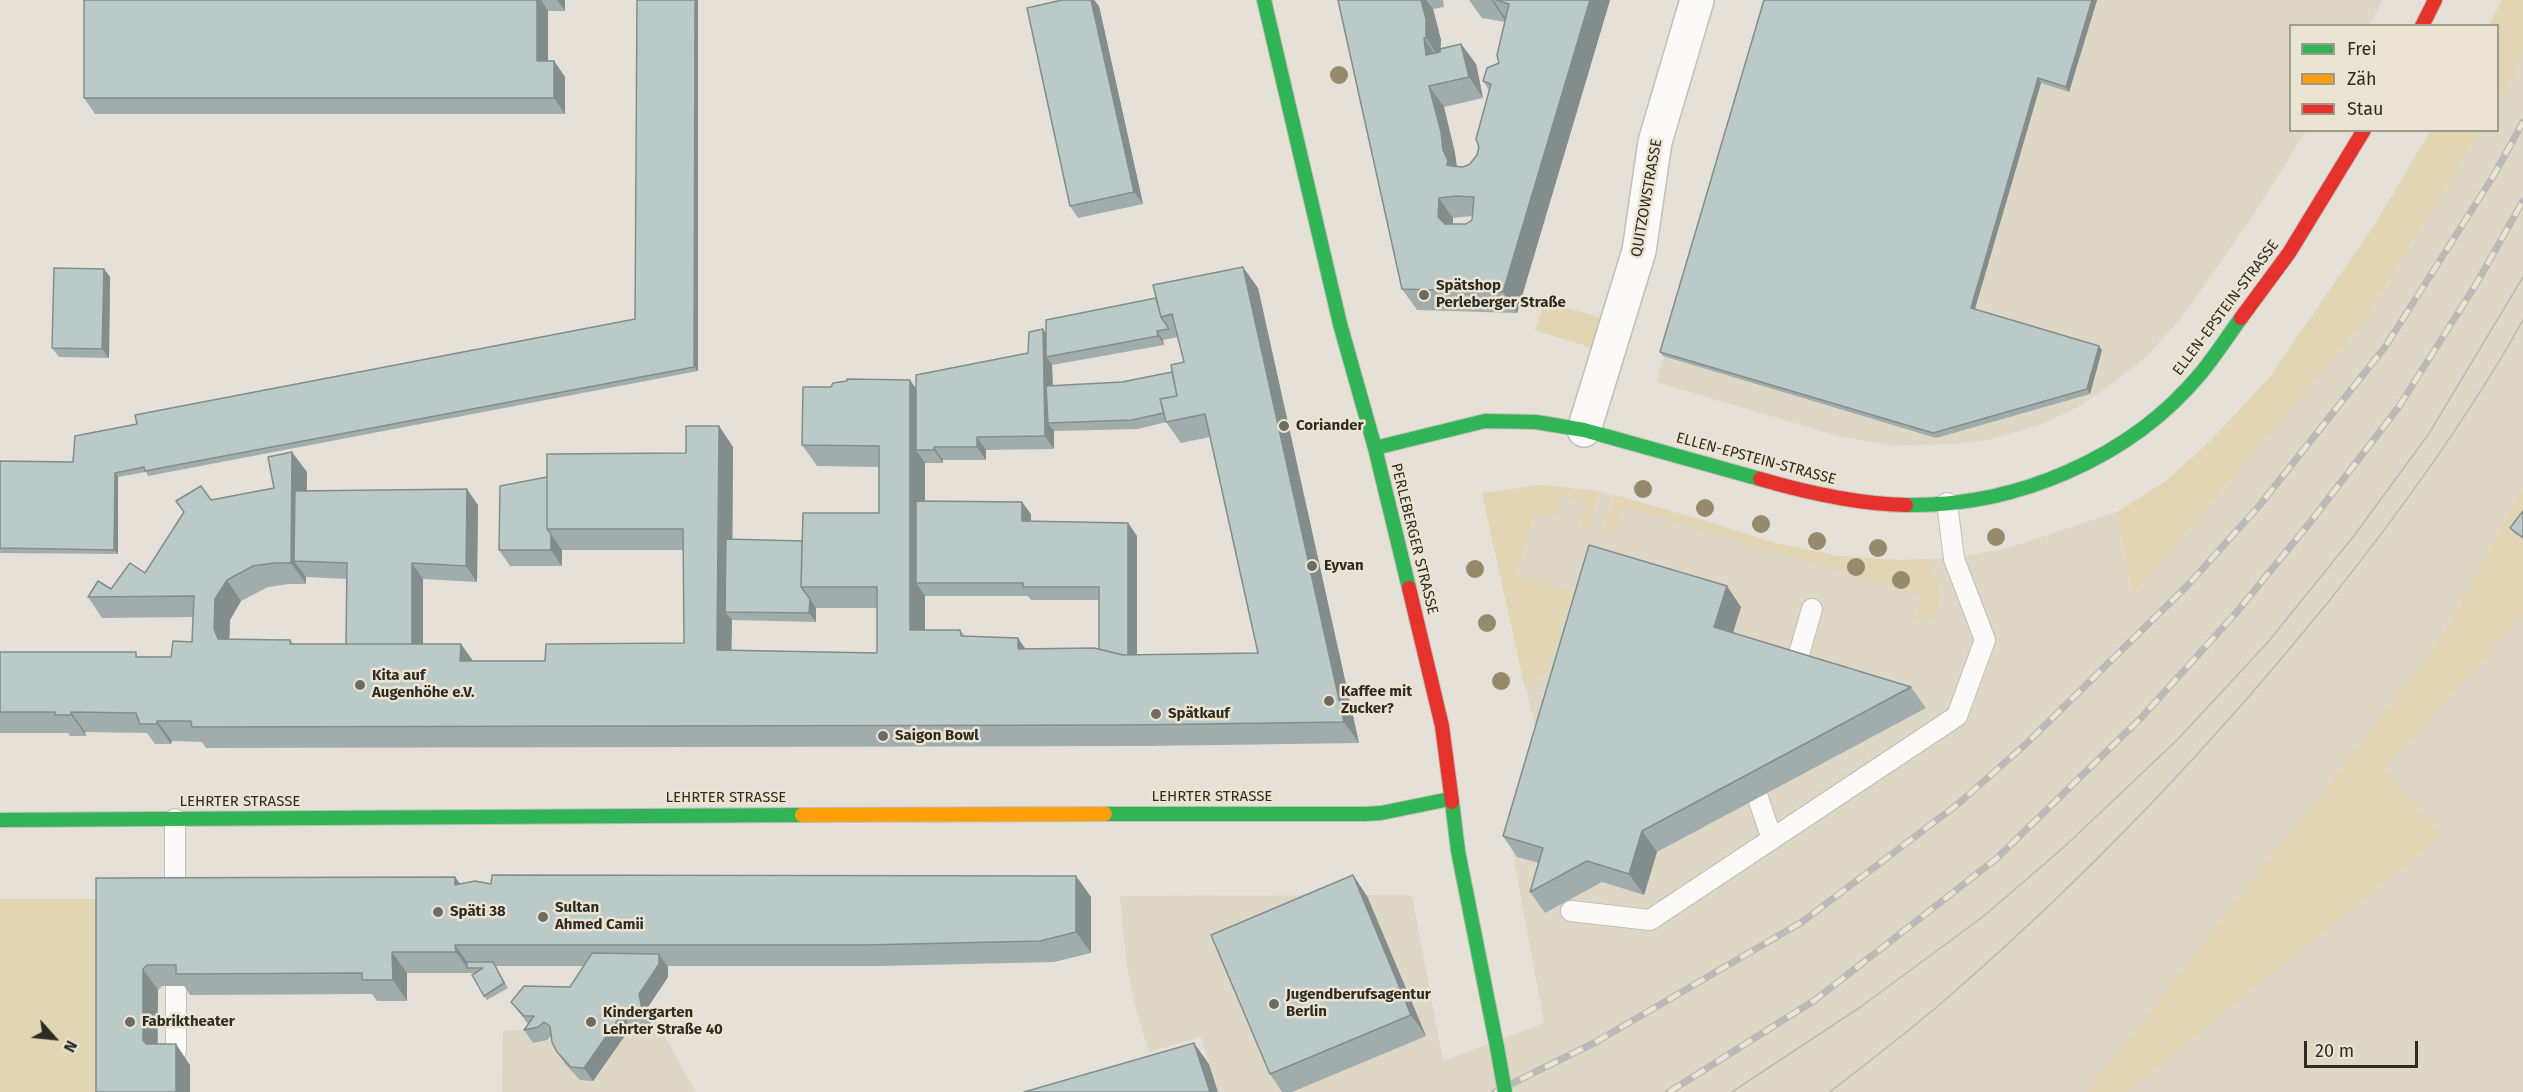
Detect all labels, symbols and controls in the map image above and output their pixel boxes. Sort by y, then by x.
legend [2289,24,2499,132]
text: Frei [2347,38,2377,60]
text: Zäh [2347,68,2376,90]
text: Stau [2347,98,2383,120]
street label: QUITZOWSTRASSE [1628,137,1666,259]
street label: ELLEN-EPSTEIN-STRASSE [2169,237,2283,379]
place label: Spätshop Perleberger Straße [1436,277,1566,312]
marker: Spätshop Perleberger Straße [1417,288,1431,302]
place label: Coriander [1296,417,1363,435]
marker: Coriander [1277,419,1291,433]
street label: ELLEN-EPSTEIN-STRASSE [1674,429,1838,489]
street label: PERLEBERGER STRASSE [1386,461,1442,617]
place label: Eyvan [1324,557,1364,575]
marker: Eyvan [1305,559,1319,573]
place label: Kita auf Augenhöhe e.V. [372,667,475,702]
marker: Kita auf Augenhöhe e.V. [353,678,367,692]
place label: Kaffee mit Zucker? [1341,683,1412,718]
marker: Kaffee mit Zucker? [1322,694,1336,708]
place label: Spätkauf [1168,705,1230,723]
marker: Spätkauf [1149,707,1163,721]
place label: Saigon Bowl [895,727,979,745]
marker: Saigon Bowl [876,729,890,743]
street label: LEHRTER STRASSE [1152,788,1272,806]
street label: LEHRTER STRASSE [666,789,786,807]
street label: LEHRTER STRASSE [180,793,300,811]
place label: Sultan Ahmed Camii [555,899,644,934]
place label: Späti 38 [450,903,506,921]
marker: Späti 38 [431,905,445,919]
marker: Sultan Ahmed Camii [536,910,550,924]
place label: Jugendberufsagentur Berlin [1286,986,1431,1021]
marker: Jugendberufsagentur Berlin [1267,997,1281,1011]
place label: Kindergarten Lehrter Straße 40 [603,1004,723,1039]
north arrow [24,1008,84,1068]
place label: Fabriktheater [142,1013,235,1031]
marker: Fabriktheater [123,1015,137,1029]
marker: Kindergarten Lehrter Straße 40 [584,1015,598,1029]
scale bar [2307,1029,2421,1067]
text: N [60,1037,81,1055]
text: 20 m [2315,1040,2354,1062]

